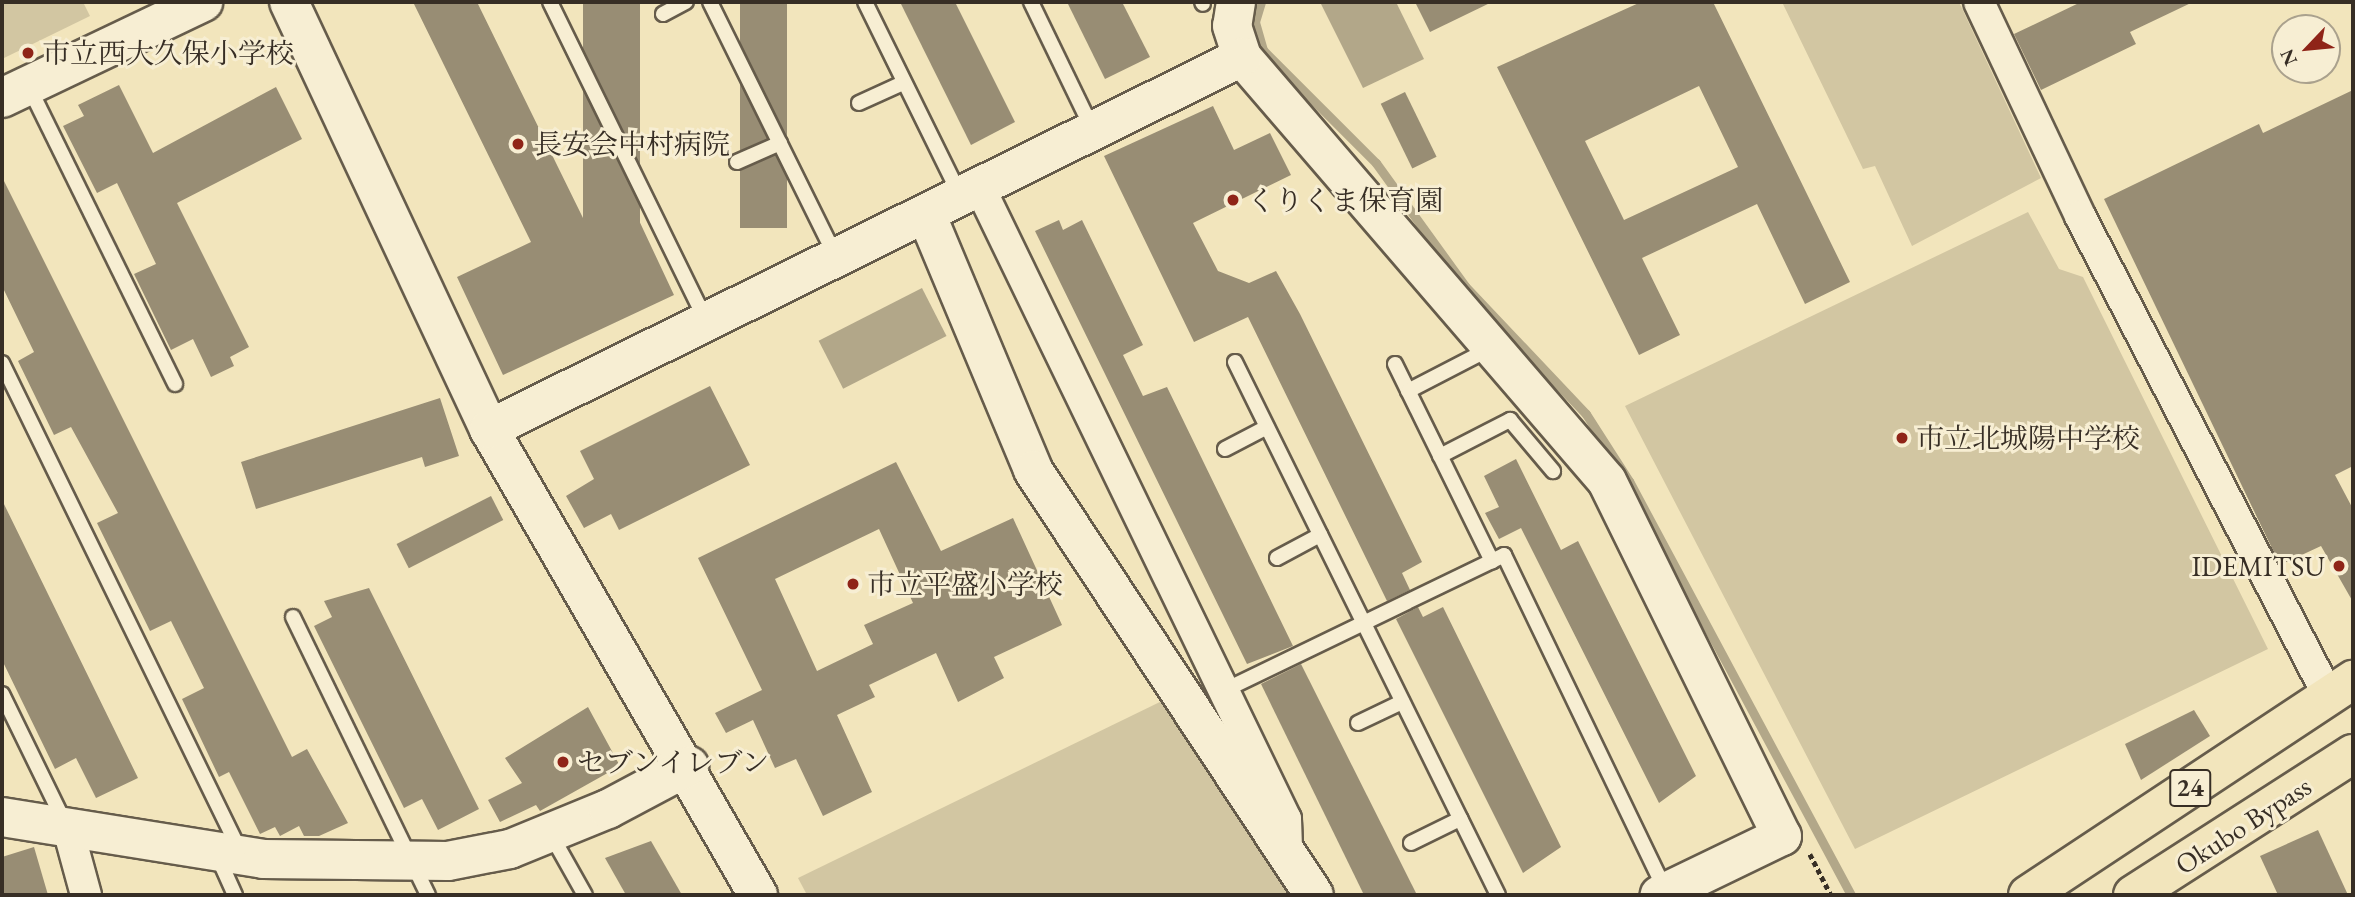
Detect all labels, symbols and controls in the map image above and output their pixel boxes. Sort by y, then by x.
north arrow [2271,14,2341,84]
place label: 市立西大久保小学校 [42,36,294,70]
marker: 市立西大久保小学校 [20,45,36,61]
text: N [2274,45,2303,70]
place label: 長安会中村病院 [534,127,730,161]
marker: 長安会中村病院 [508,134,528,154]
place label: くりくま保育園 [1247,183,1443,217]
marker: くりくま保育園 [1225,192,1241,208]
place label: 市立北城陽中学校 [1916,421,2140,455]
marker: 市立北城陽中学校 [1894,430,1910,446]
place label: IDEMITSU [2191,549,2325,583]
marker: IDEMITSU [2331,558,2347,574]
place label: 市立平盛小学校 [867,567,1063,601]
marker: 市立平盛小学校 [845,576,861,592]
place label: セブンイレブン [577,745,773,779]
marker: セブンイレブン [555,754,571,770]
road number: 24 [2169,766,2211,810]
street label: Okubo Bypass [2169,769,2317,881]

